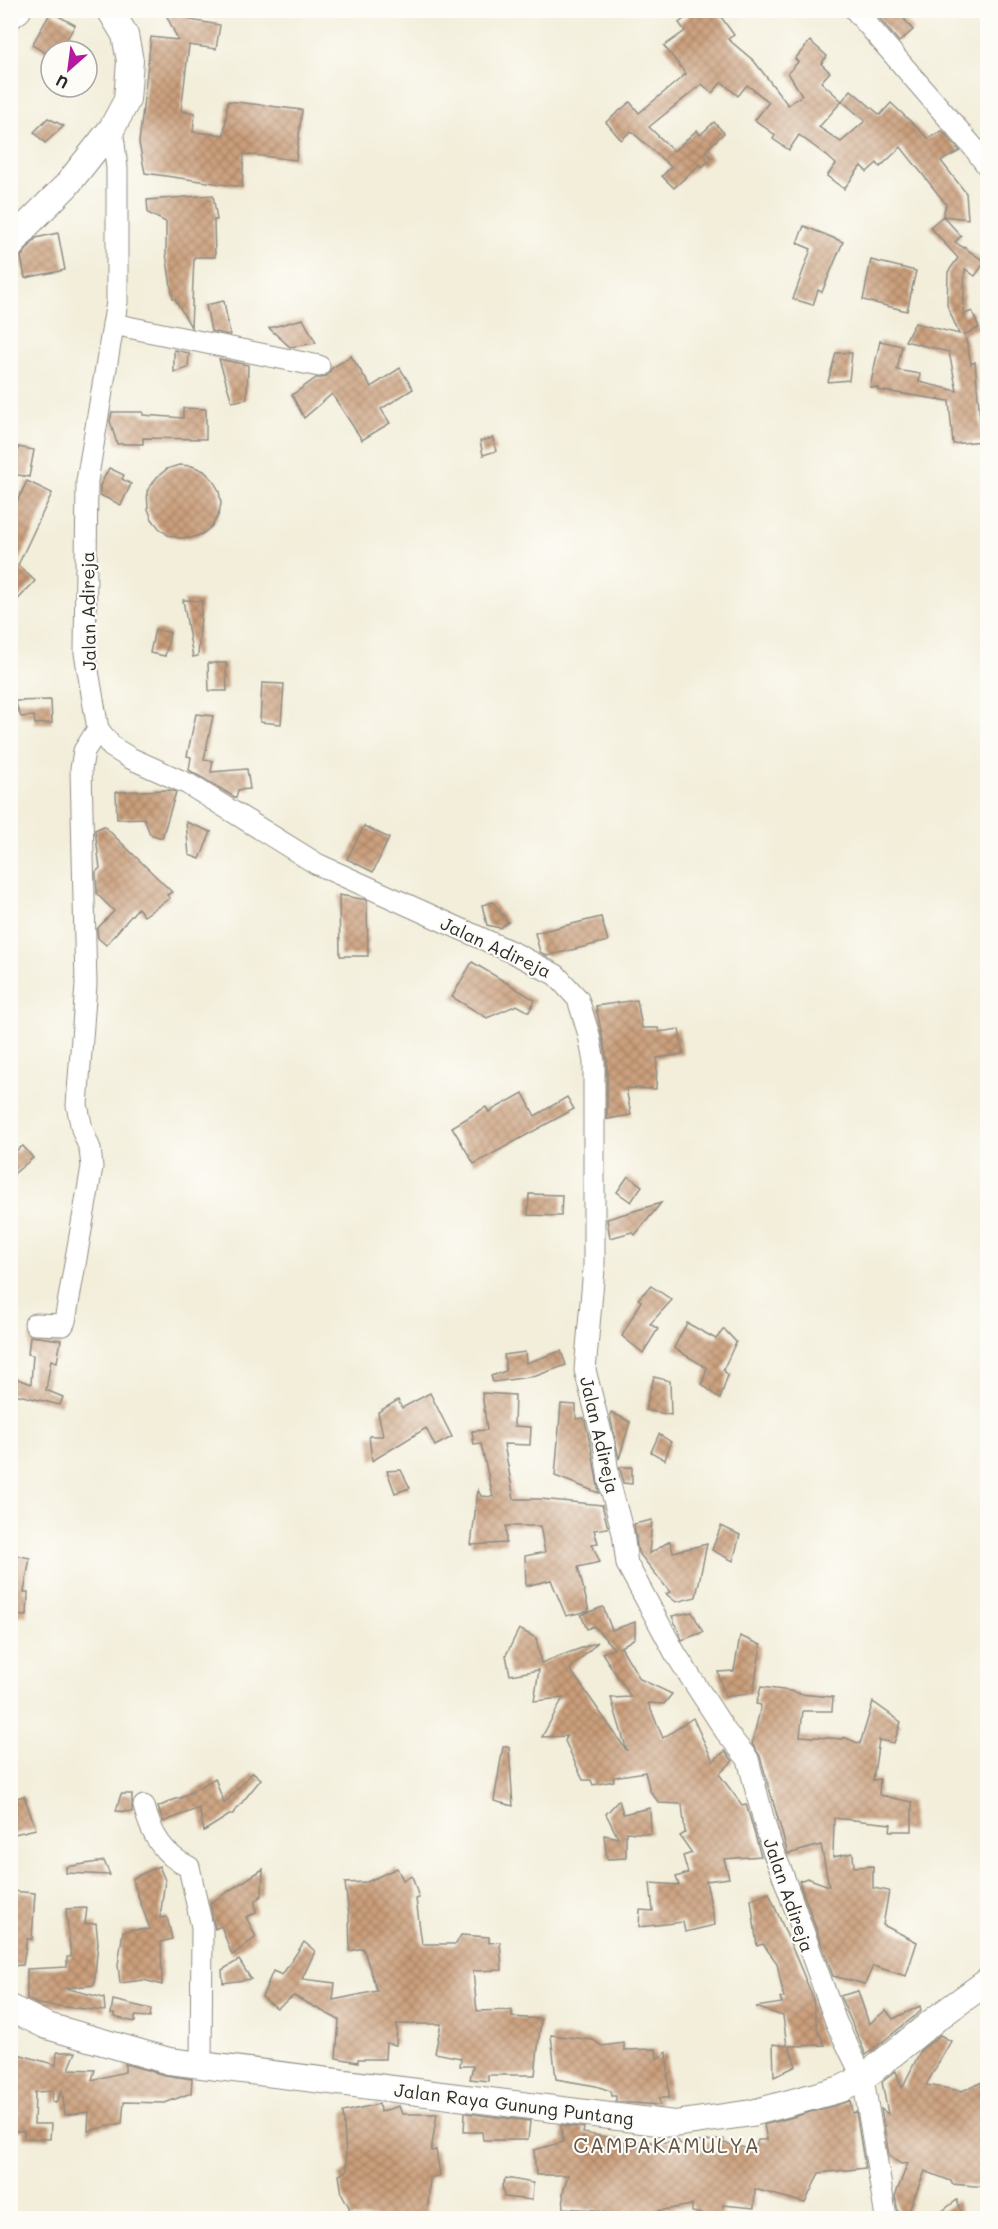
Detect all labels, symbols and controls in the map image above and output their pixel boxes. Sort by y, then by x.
north arrow [39,39,99,99]
text: U [52,71,72,95]
street label: Jalan Adireja [75,551,101,671]
street label: Jalan Adireja [437,911,555,983]
street label: Jalan Adireja [575,1374,625,1496]
street label: Jalan Adireja [758,1835,820,1955]
street label: Jalan Raya Gunung Puntang [393,2077,635,2131]
district label: CAMPAKAMULYA [573,2131,761,2158]

